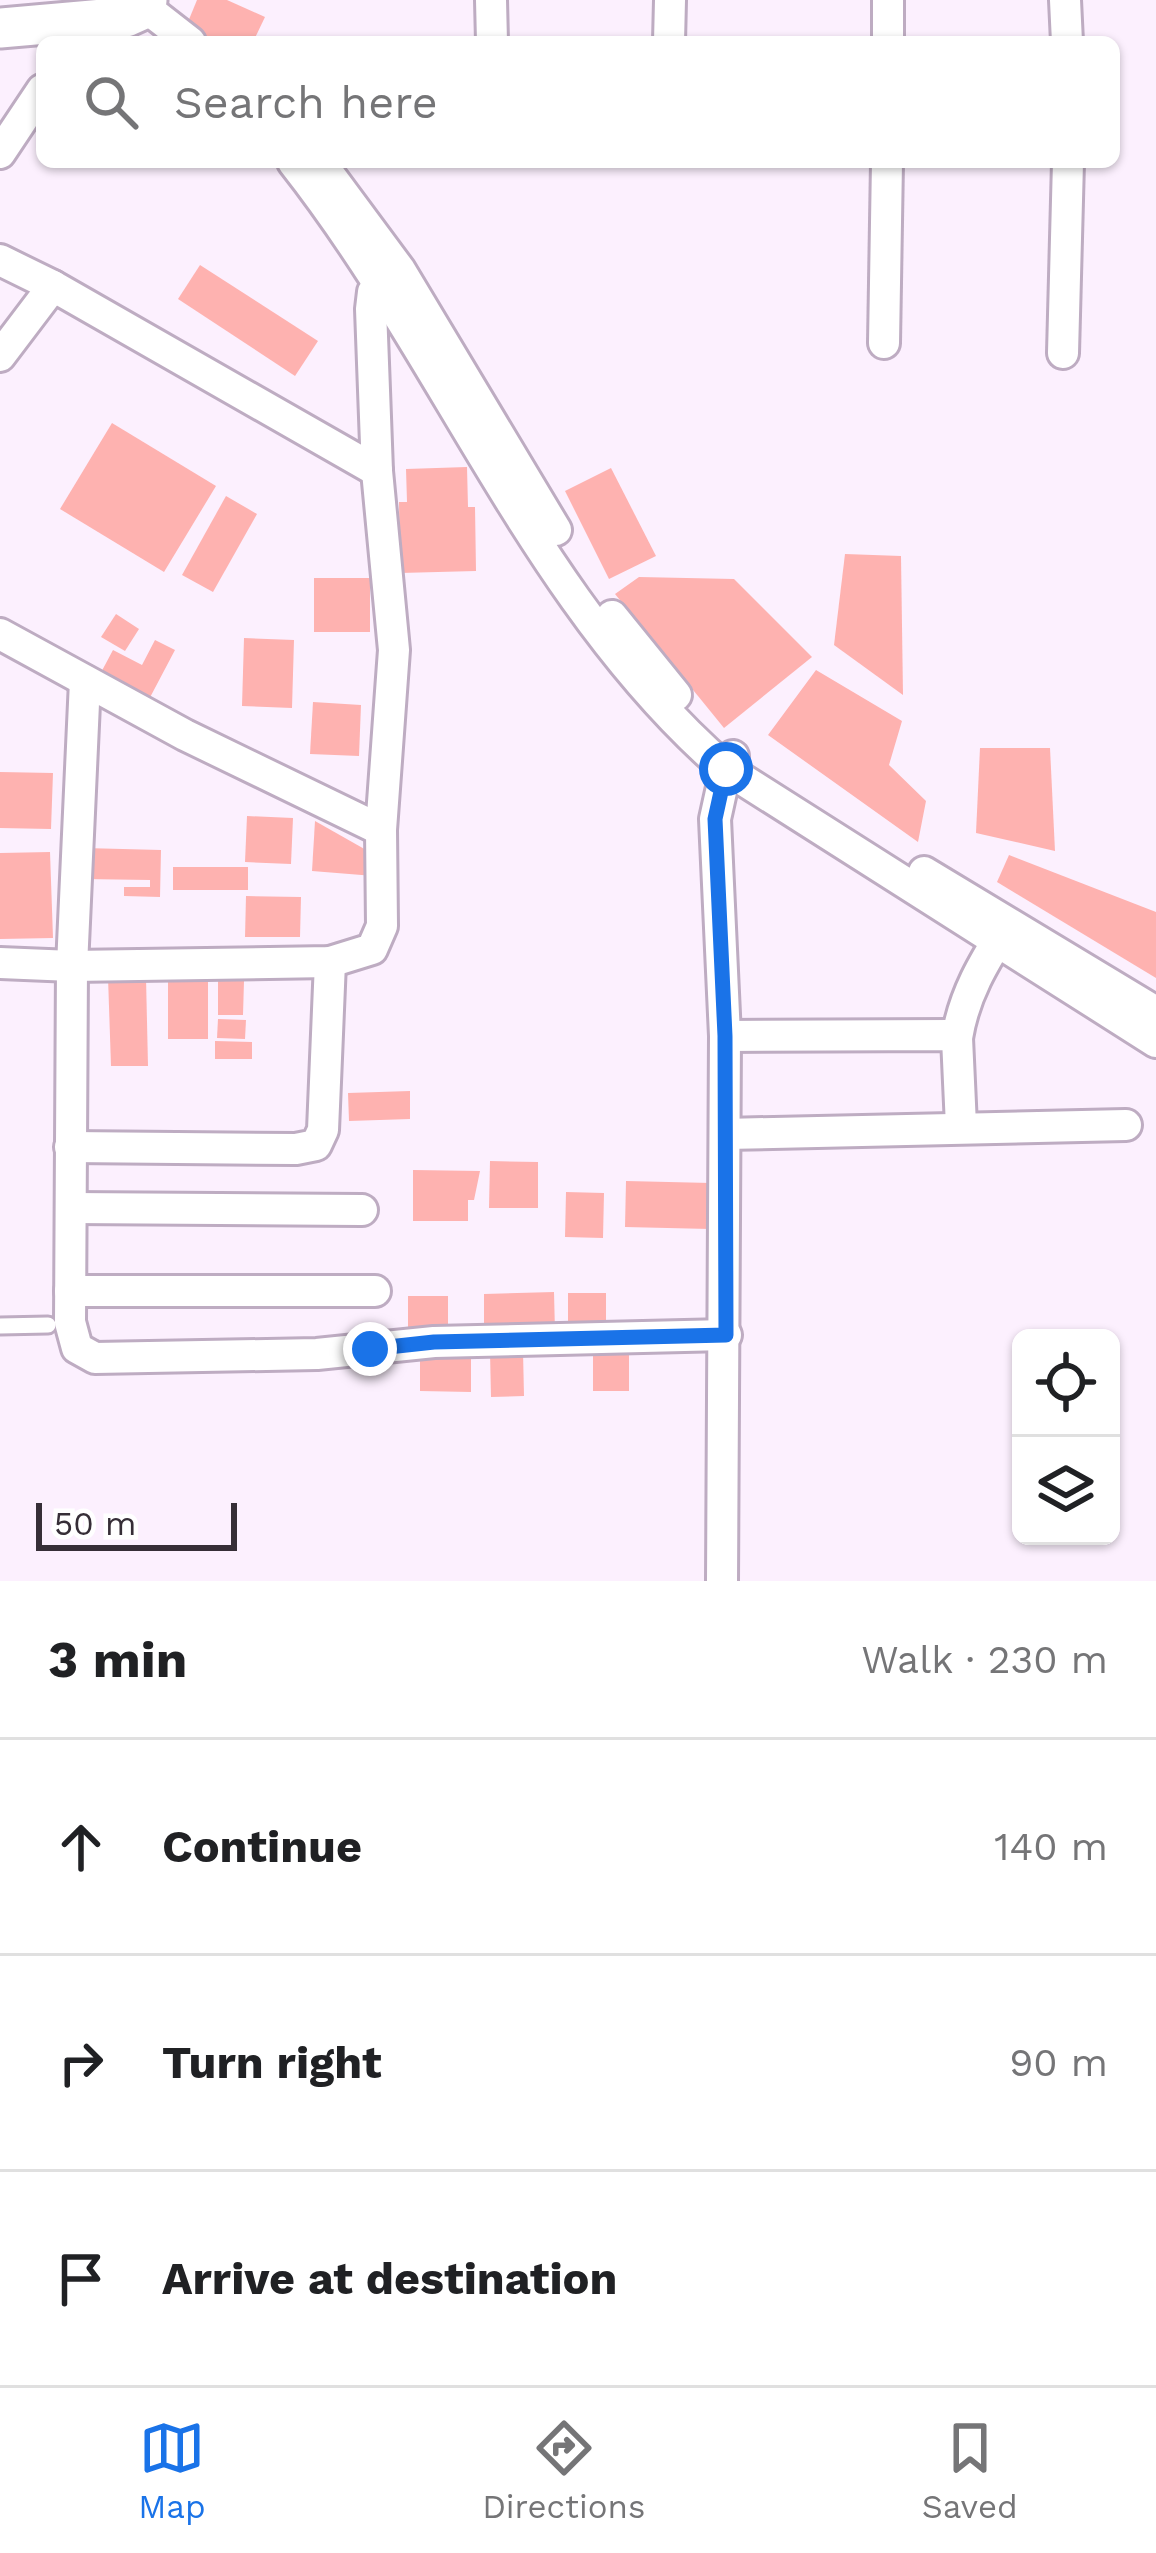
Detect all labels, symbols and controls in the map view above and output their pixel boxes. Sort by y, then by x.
search box [36,36,1120,168]
icon: search [78,69,144,135]
text: Search here [174,76,438,129]
route start [699,742,753,796]
route end [343,1322,397,1376]
map controls [1012,1329,1120,1545]
button: locate [1012,1329,1120,1437]
button: layers [1012,1437,1120,1545]
scale bar [36,1497,237,1550]
text: 50 m [54,1504,136,1543]
text: 3 min [48,1630,187,1689]
text: Walk · 230 m [861,1637,1108,1682]
icon: ahead [48,1814,114,1880]
text: Continue [162,1820,362,1873]
text: 140 m [994,1824,1108,1869]
icon: right [48,2030,114,2096]
text: Turn right [162,2036,382,2089]
text: 90 m [1009,2040,1108,2085]
icon: arrive [48,2246,114,2312]
text: Arrive at destination [162,2252,617,2305]
tab: Map [138,2415,206,2526]
tab: Directions [482,2415,645,2526]
tab: Saved [922,2415,1018,2526]

